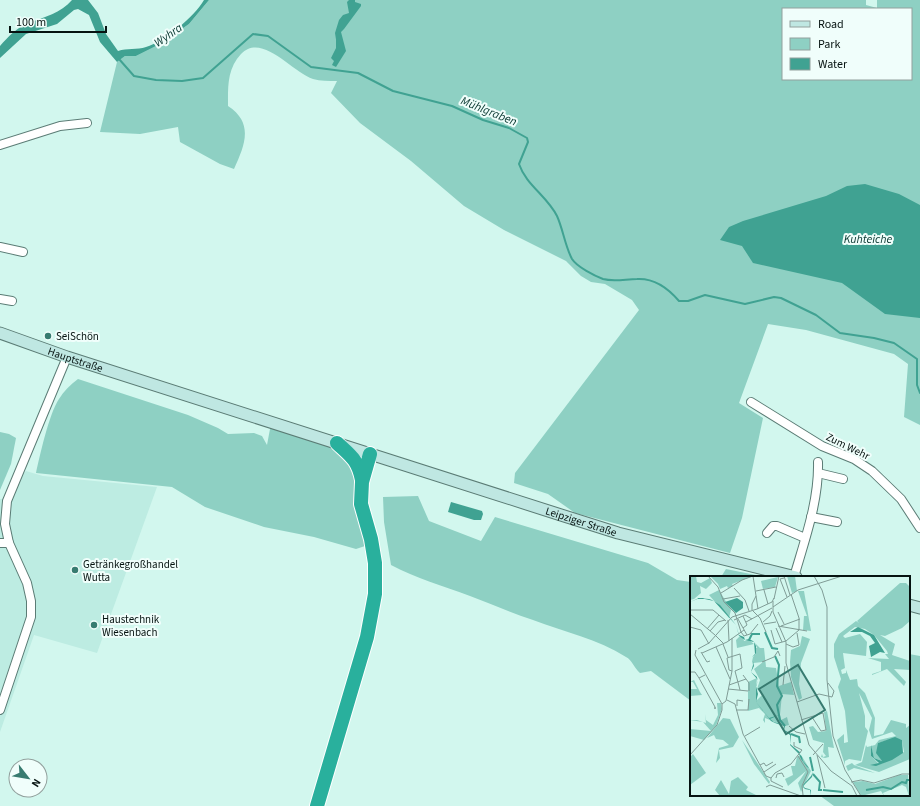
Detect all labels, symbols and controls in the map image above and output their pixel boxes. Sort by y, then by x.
scale bar [10,8,106,34]
legend [782,8,912,80]
text: 100 m [16,14,46,31]
text: Road [818,16,844,33]
water label: Wyhra [151,19,186,51]
text: Park [818,36,840,53]
text: Water [818,56,848,73]
water label: Mühlgraben [458,92,519,130]
water label: Kuhteiche [844,231,893,248]
place label: SeiSchön [56,329,99,344]
marker: SeiSchön [43,331,53,341]
street label: Hauptstraße [46,344,105,376]
street label: Zum Wehr [823,429,872,464]
street label: Leipziger Straße [543,504,619,540]
place label: Getränkegroßhandel Wutta [83,557,178,585]
marker: Getränkegroßhandel Wutta [70,565,80,575]
inset map [690,576,910,796]
place label: Haustechnik Wiesenbach [102,612,160,640]
marker: Haustechnik Wiesenbach [89,620,99,630]
north arrow [8,758,48,798]
text: N [28,776,44,790]

